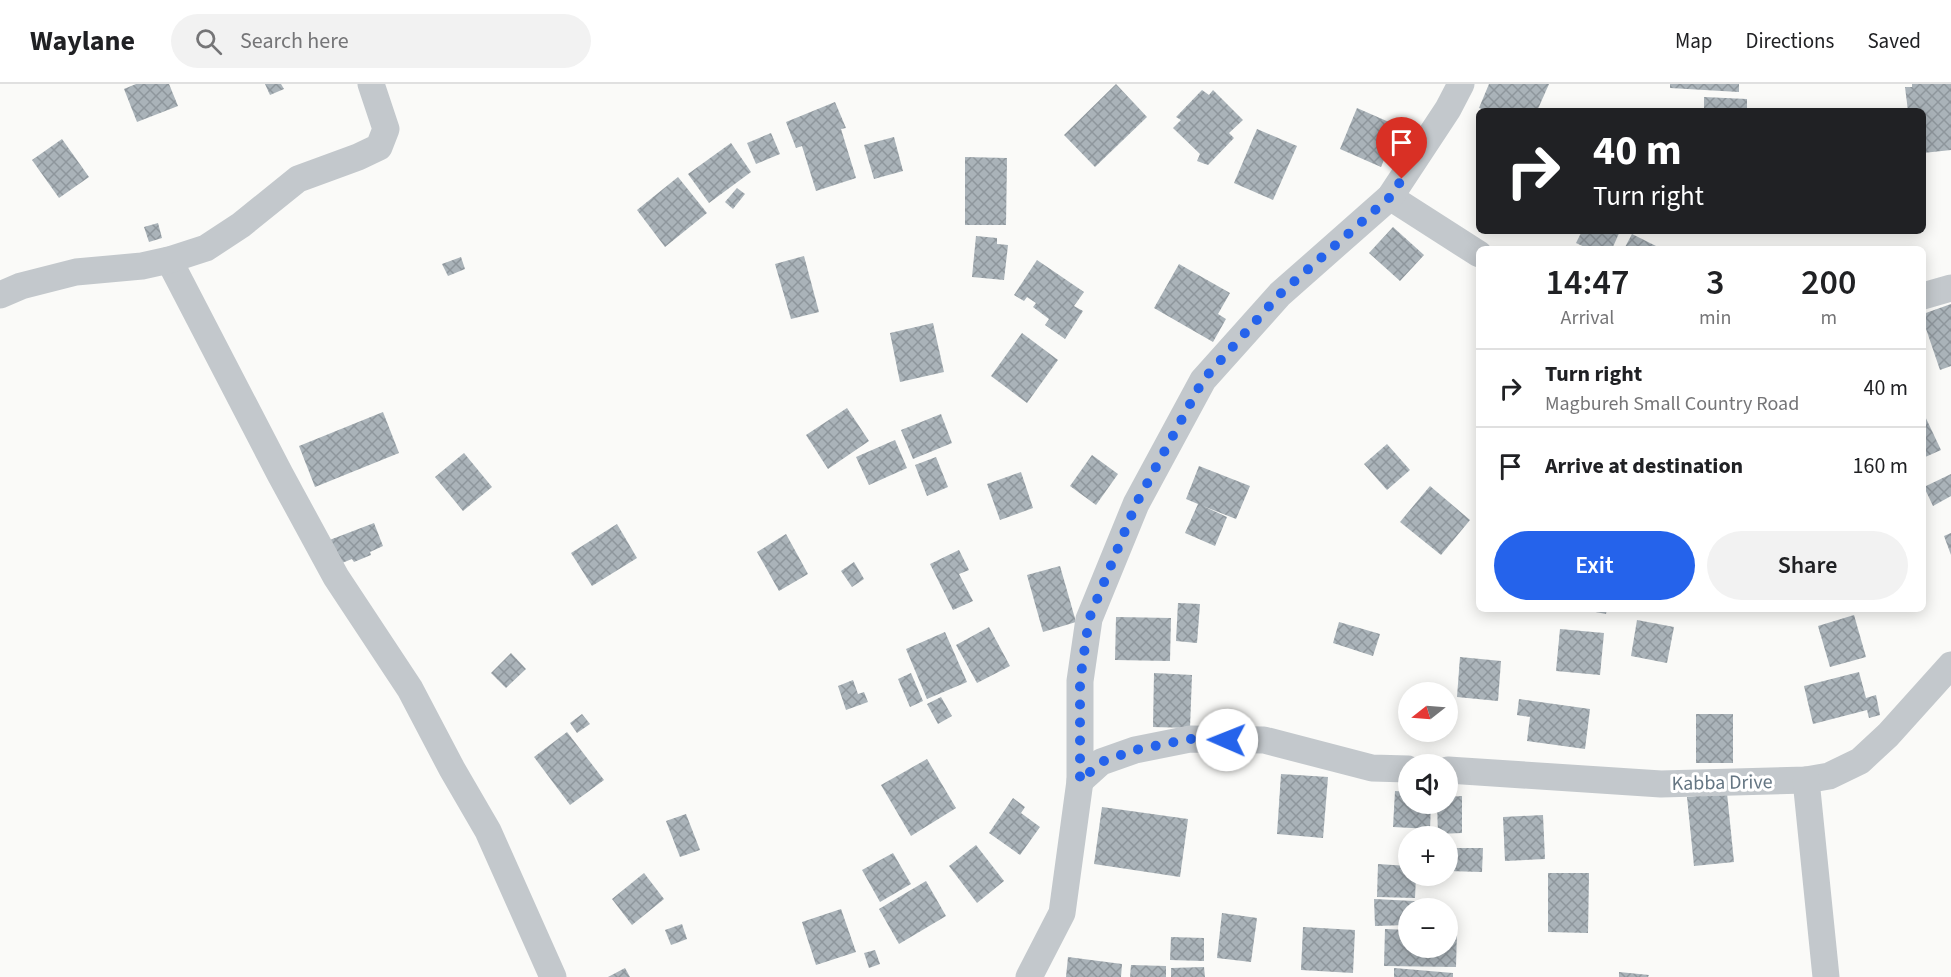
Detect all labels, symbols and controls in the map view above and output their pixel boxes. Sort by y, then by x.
search box [171,14,591,68]
text: Waylane [30,21,135,61]
icon: search [192,25,225,58]
text: Search here [240,25,349,57]
text: Map [1675,26,1713,56]
text: Directions [1746,26,1834,56]
text: Saved [1867,26,1921,56]
pin [1376,117,1427,179]
text: 40 m [1593,121,1682,181]
icon: arrive [1385,126,1418,159]
icon: right [1494,132,1572,210]
text: Turn right [1593,177,1704,216]
text: 14:47 [1546,257,1629,308]
text: 3 [1706,257,1724,308]
text: 200 [1801,257,1856,308]
text: Arrival [1561,304,1614,332]
text: min [1699,304,1731,332]
text: m [1820,304,1837,332]
text: Turn right [1545,358,1642,390]
icon: right [1494,372,1527,405]
text: 40 m [1863,372,1908,404]
text: Magbureh Small Country Road [1545,390,1799,418]
icon: arrive [1494,450,1527,483]
text: Arrive at destination [1545,450,1743,482]
text: 160 m [1853,450,1908,482]
button: Exit [1494,531,1695,600]
button: Share [1707,531,1908,600]
north arrow [1398,682,1458,742]
map controls [1398,682,1458,958]
position arrow [1195,708,1259,772]
button: sound [1398,754,1458,814]
street label: Kabba Drive [1671,768,1773,798]
button: + [1398,826,1458,886]
button: − [1398,898,1458,958]

